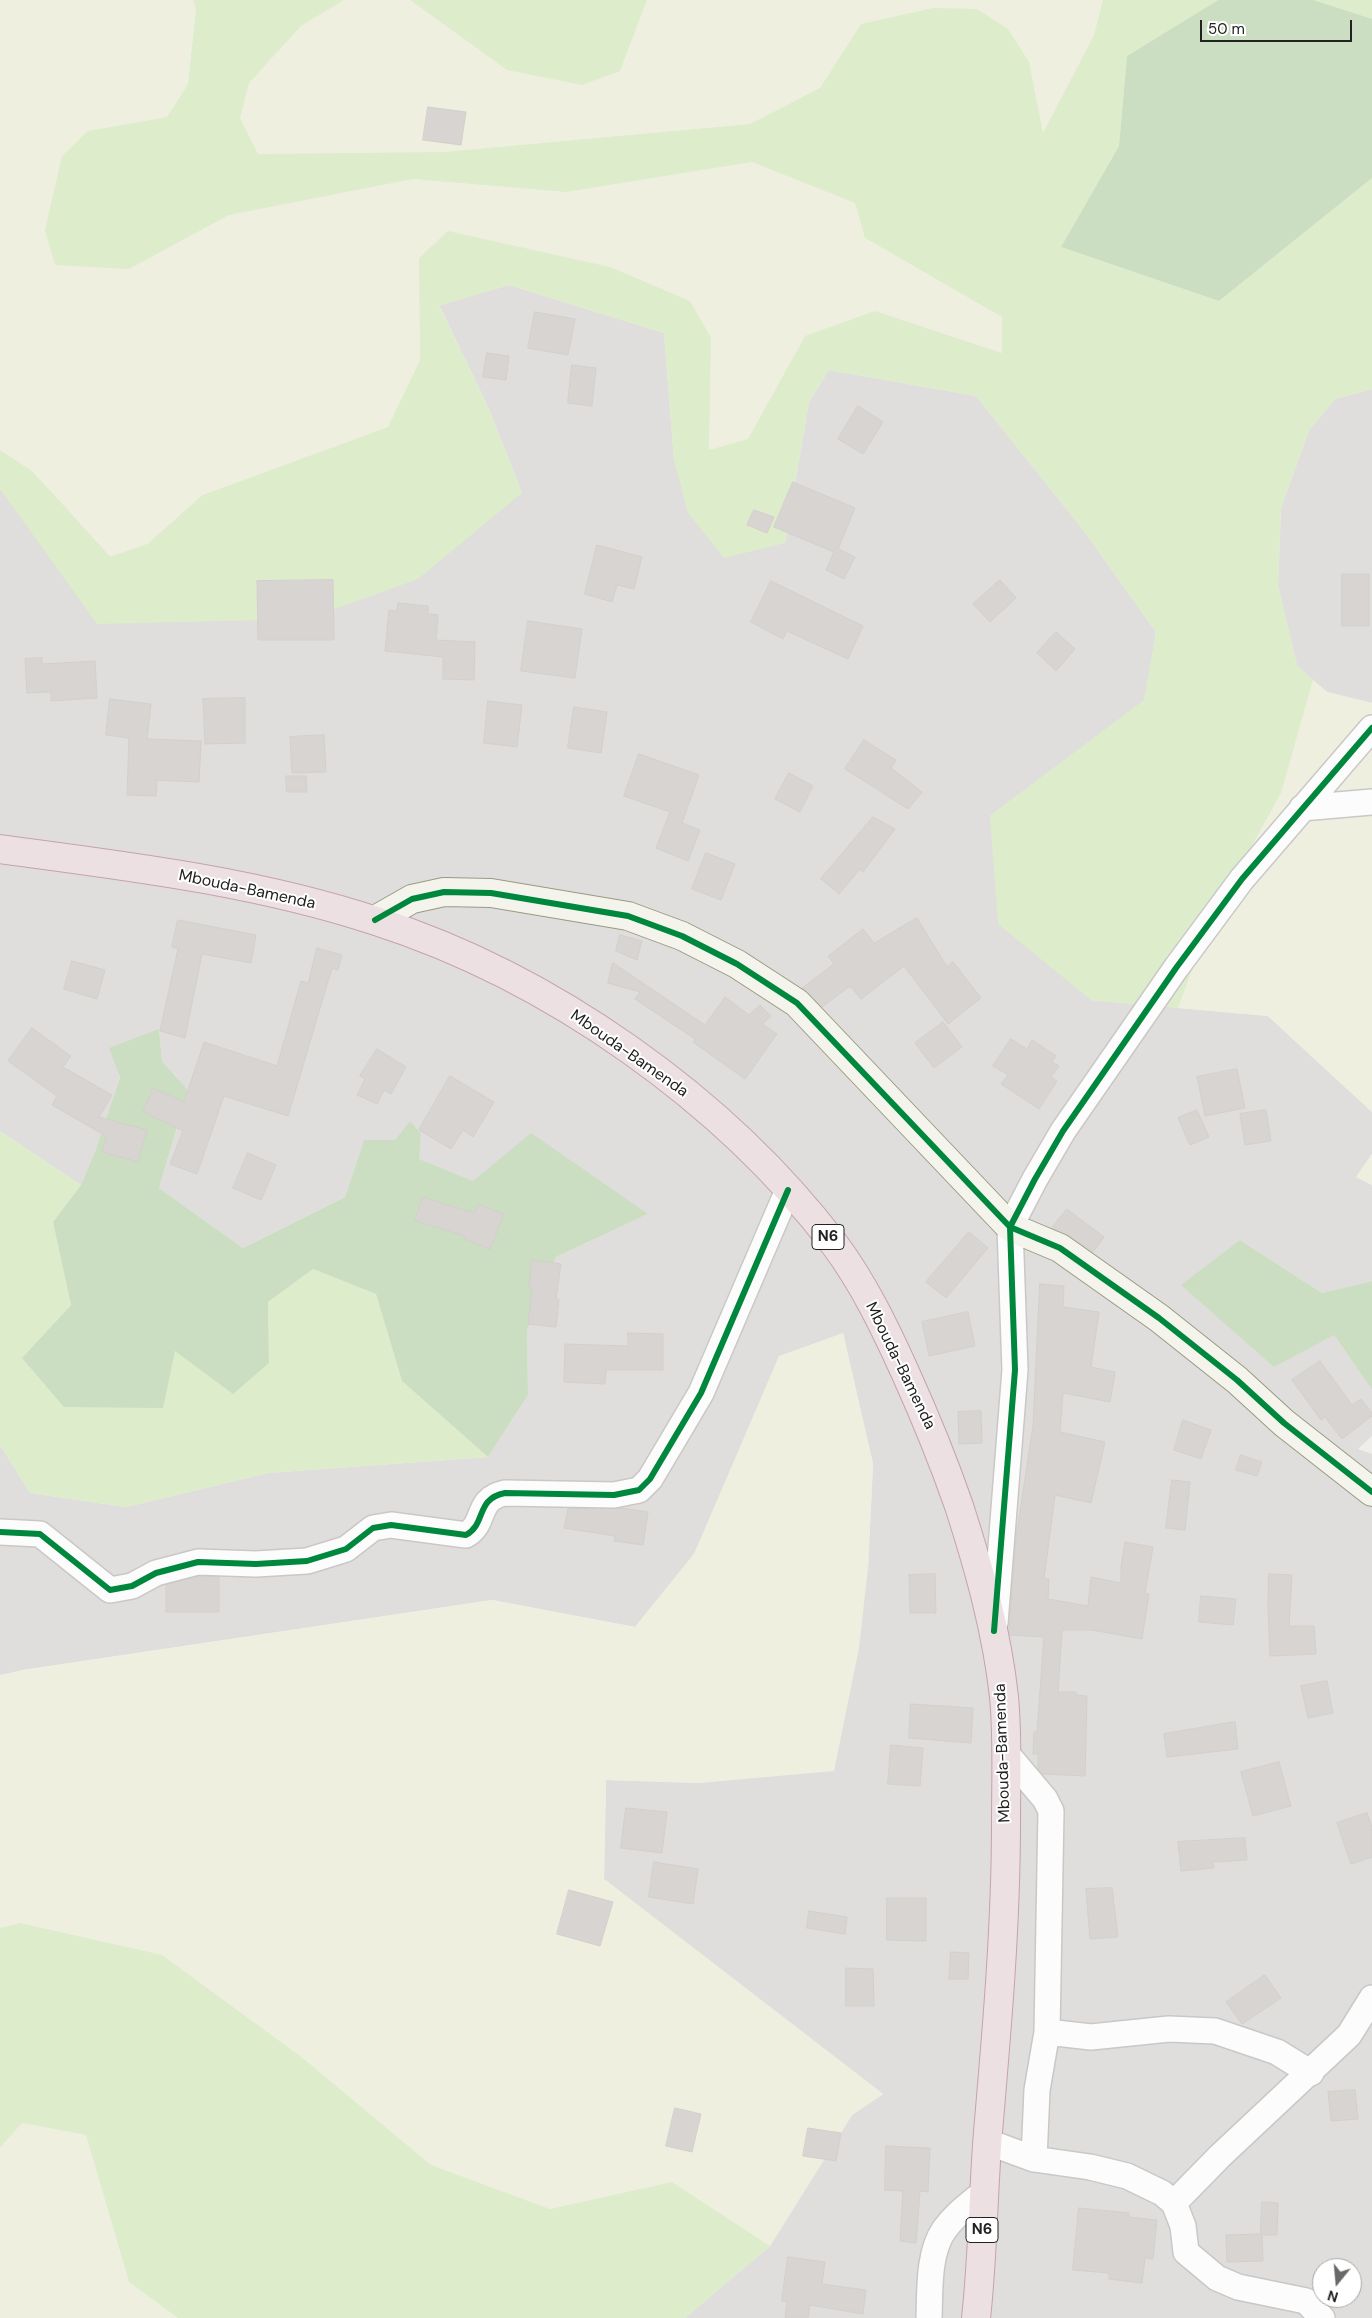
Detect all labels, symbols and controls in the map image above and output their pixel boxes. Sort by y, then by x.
scale bar [1202,10,1354,42]
text: 50 m [1208,19,1245,39]
street label: Mbouda-Bamenda [177,866,317,914]
street label: Mbouda-Bamenda [567,1006,691,1102]
road number: N6 [812,1224,844,1250]
street label: Mbouda-Bamenda [861,1299,939,1433]
street label: Mbouda-Bamenda [991,1683,1015,1823]
road number: N6 [966,2218,998,2242]
north arrow [1312,2258,1362,2308]
text: N [1325,2286,1340,2306]

